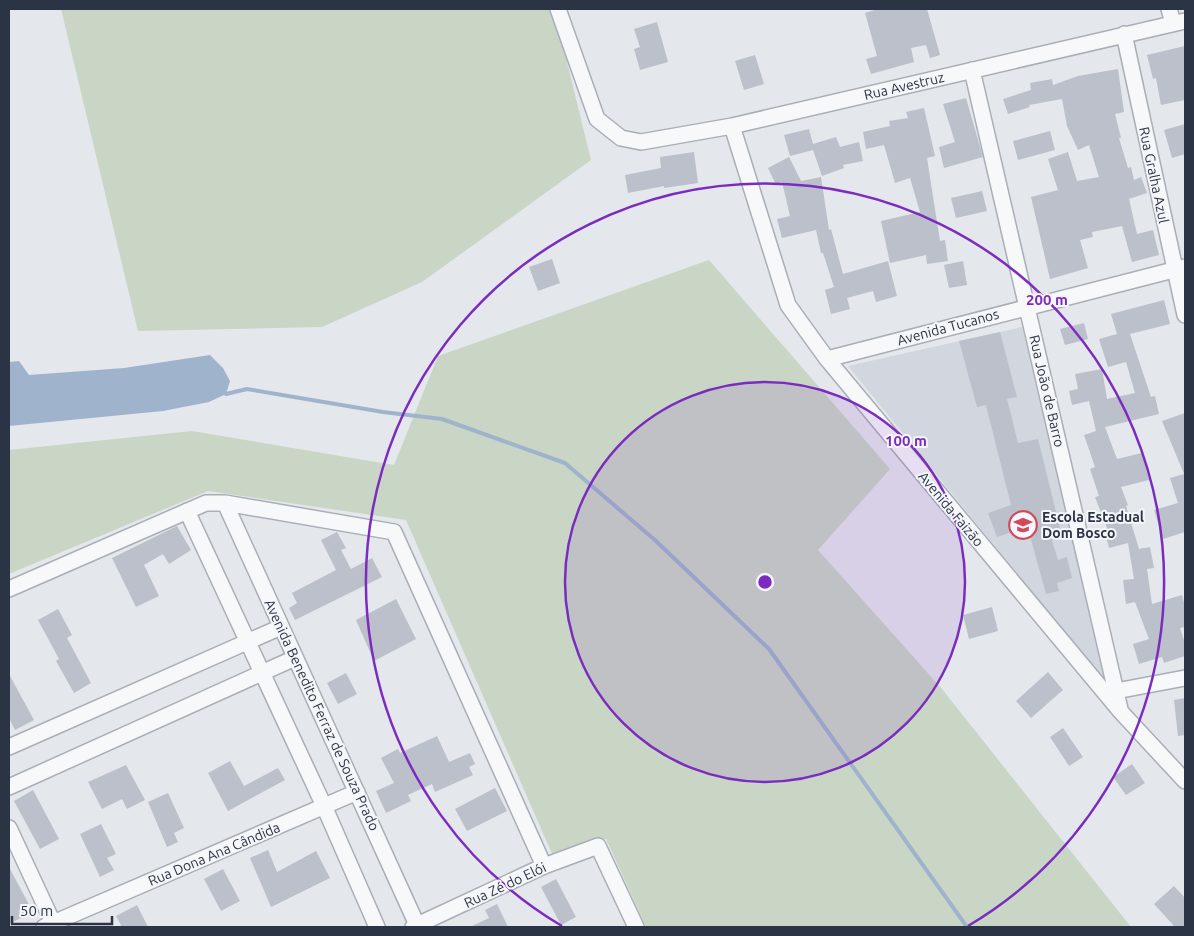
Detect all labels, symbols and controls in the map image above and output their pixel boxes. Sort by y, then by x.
street label: Rua Avestruz [862,69,946,103]
street label: Rua Gralha Azul [1136,125,1172,225]
text: 200 m [1026,291,1068,308]
street label: Avenida Tucanos [895,306,1001,348]
street label: Rua João de Barro [1026,333,1068,449]
text: 100 m [885,432,927,449]
street label: Avenida Faizão [915,468,987,550]
place label: Escola Estadual Dom Bosco [1042,509,1144,541]
school or university icon: Escola Estadual Dom Bosco [1008,510,1038,540]
centre of rings [756,573,774,591]
street label: Avenida Benedito Ferraz de Souza Prado [261,597,383,833]
street label: Rua Dona Ana Cândida [146,819,282,889]
street label: Rua Zé do Elói [461,859,549,911]
scale bar [12,894,112,926]
text: 50 m [20,902,53,919]

